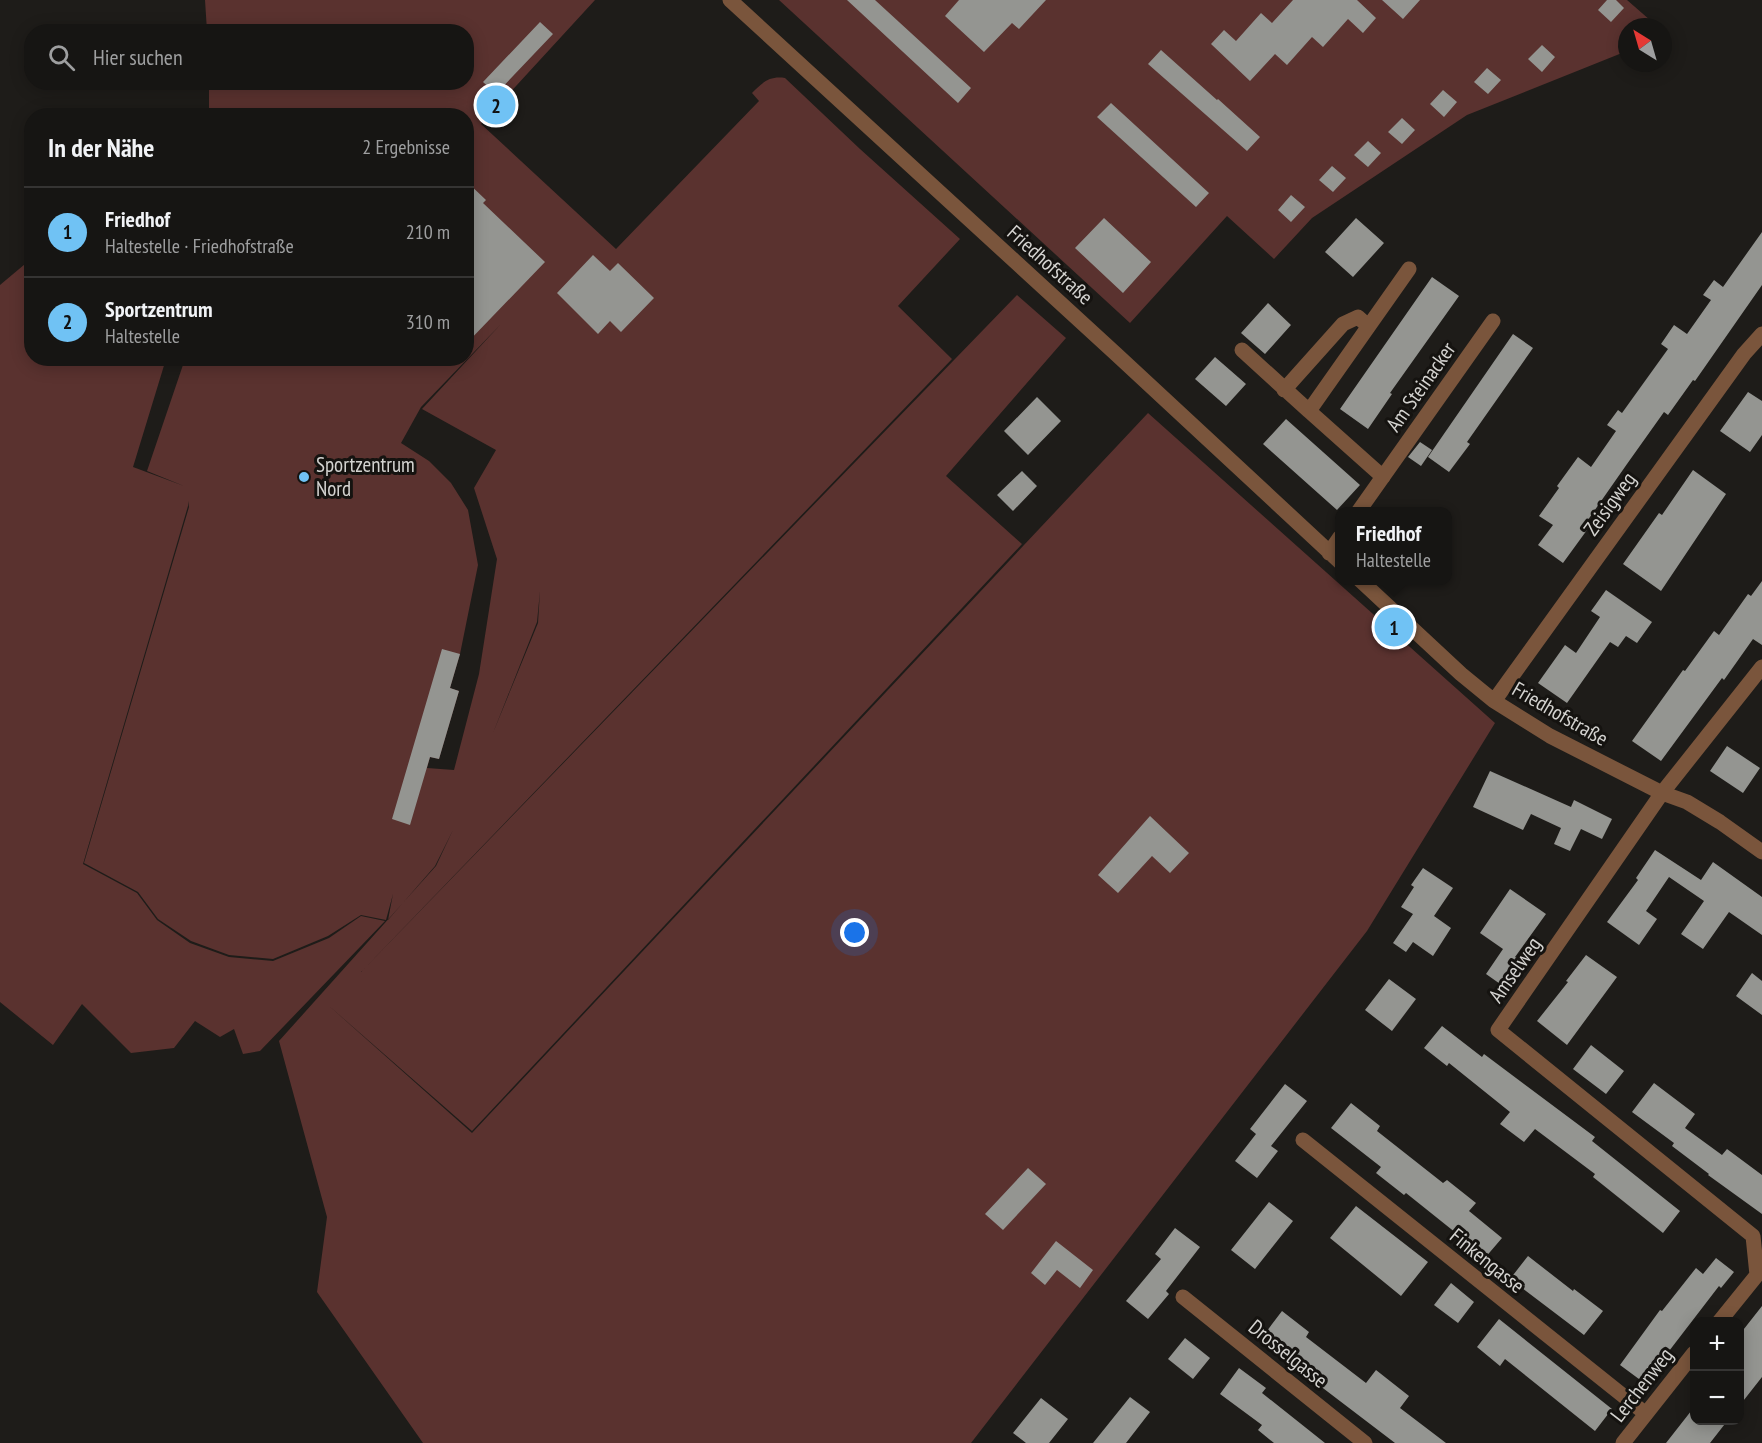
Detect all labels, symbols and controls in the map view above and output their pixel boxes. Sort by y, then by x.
north arrow [1618,18,1672,72]
search box [24,24,474,90]
icon: search [45,41,78,74]
text: Hier suchen [93,43,183,71]
pin: 2 [476,82,516,128]
text: In der Nähe [48,131,154,164]
text: 2 Ergebnisse [362,134,450,160]
text: Friedhof [105,205,170,233]
text: 1 [63,219,72,245]
text: 210 m [406,219,450,245]
street label: Friedhofstraße [1002,219,1099,310]
text: Haltestelle · Friedhofstraße [105,233,294,259]
text: Sportzentrum [105,295,213,323]
text: 2 [63,309,72,335]
text: 310 m [406,309,450,335]
text: Haltestelle [105,323,180,349]
street label: Am Steinacker [1380,336,1461,437]
place label: Sportzentrum Nord [316,451,415,502]
street label: Zeisigweg [1577,467,1642,541]
marker: Sportzentrum Nord [297,470,311,484]
popup [1335,507,1452,585]
text: Friedhof [1356,519,1421,547]
text: Haltestelle [1356,547,1431,573]
pin: 1 [1374,604,1414,650]
street label: Friedhofstraße [1508,675,1613,752]
your location [840,918,869,947]
street label: Amselweg [1482,932,1547,1008]
street label: Finkengasse [1444,1222,1530,1299]
street label: Drosselgasse [1243,1314,1333,1394]
map controls [1690,1317,1744,1425]
button: + [1690,1317,1744,1371]
street label: Lerchenweg [1604,1342,1679,1427]
button: − [1690,1371,1744,1425]

